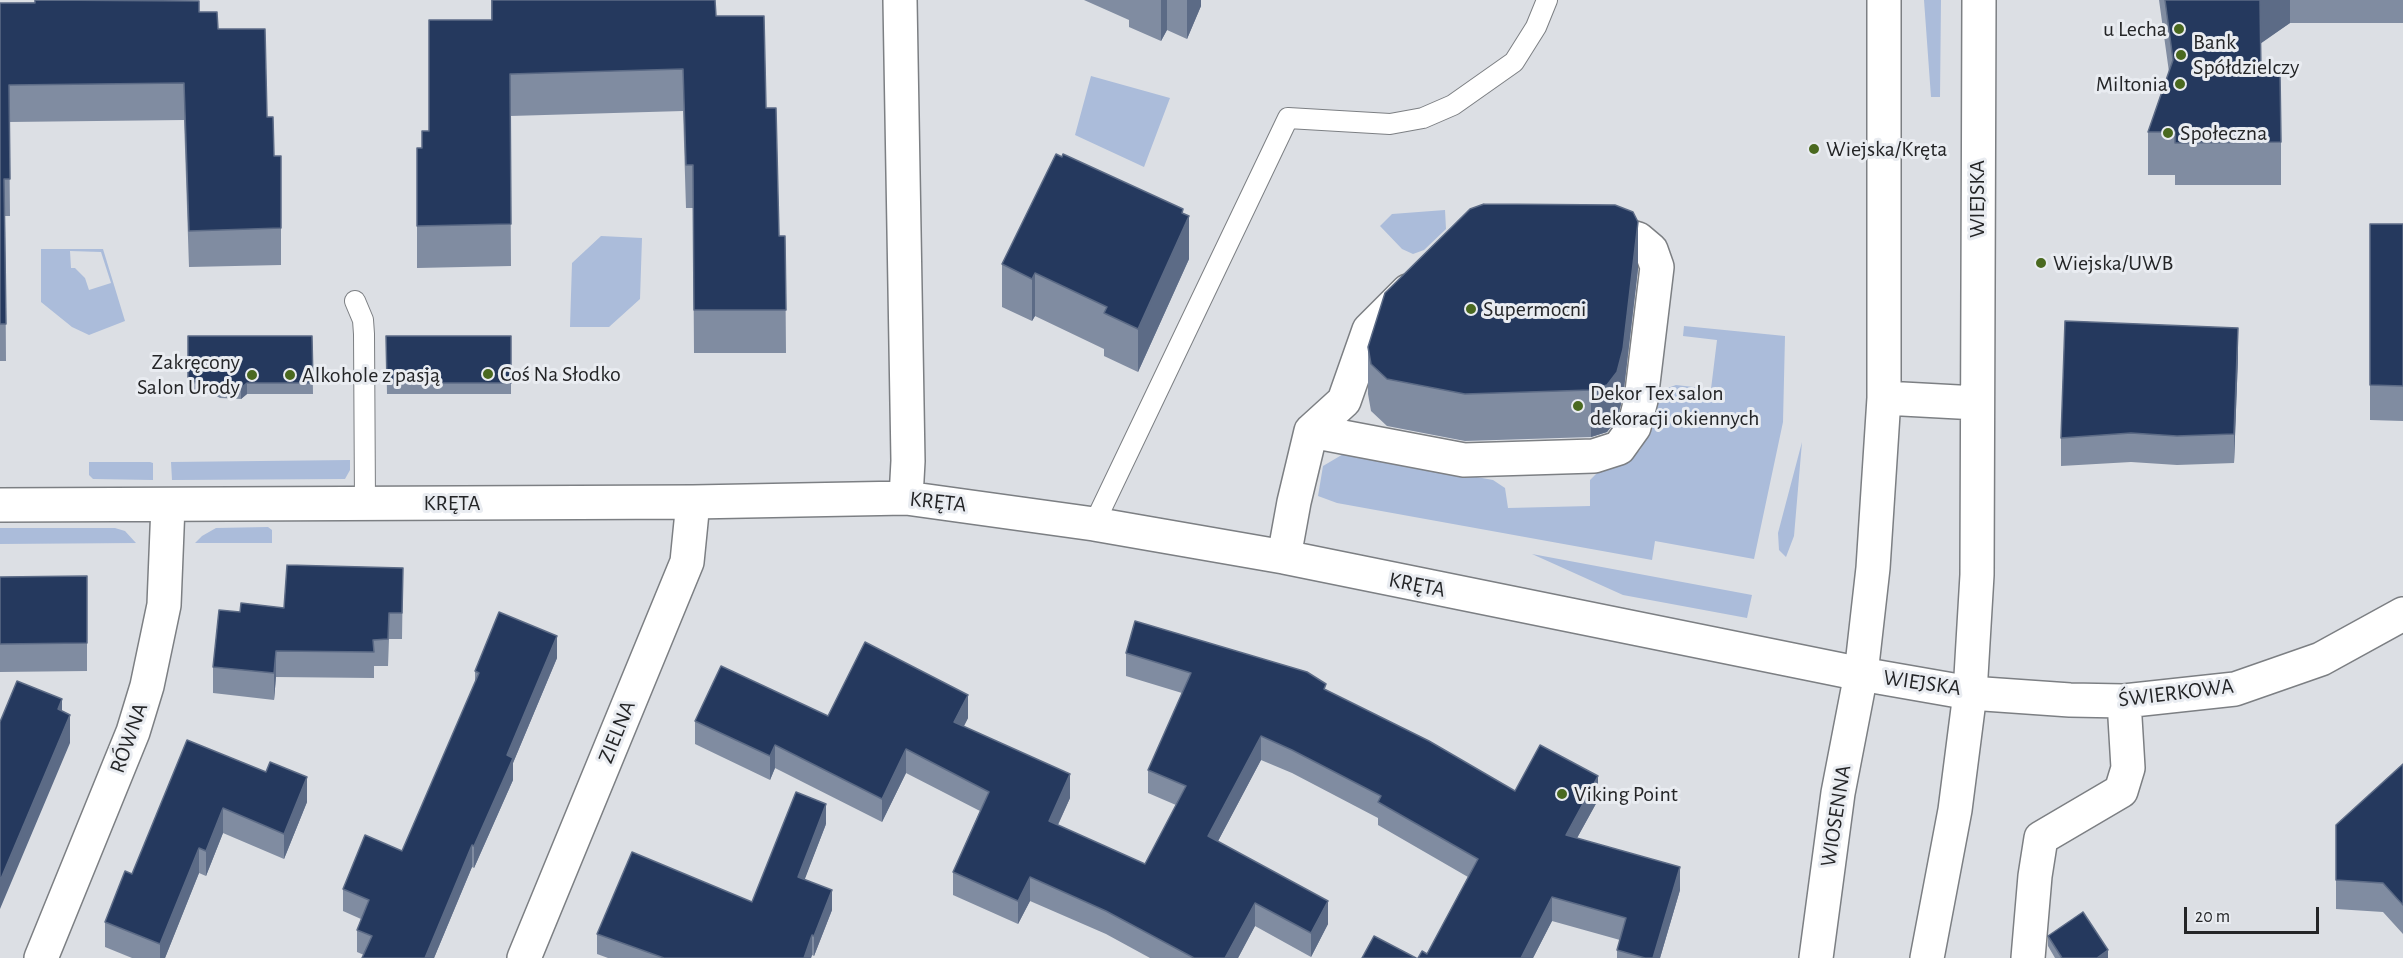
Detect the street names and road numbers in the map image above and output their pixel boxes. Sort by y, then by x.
street label: WIEJSKA [1964,160,1990,238]
street label: KRĘTA [908,486,968,518]
street label: KRĘTA [423,490,481,516]
street label: KRĘTA [1386,567,1448,603]
street label: WIEJSKA [1882,664,1962,702]
street label: ŚWIERKOWA [2117,673,2235,713]
street label: ZIELNA [593,697,641,767]
street label: RÓWNA [104,699,154,777]
street label: WIOSENNA [1815,763,1857,869]

